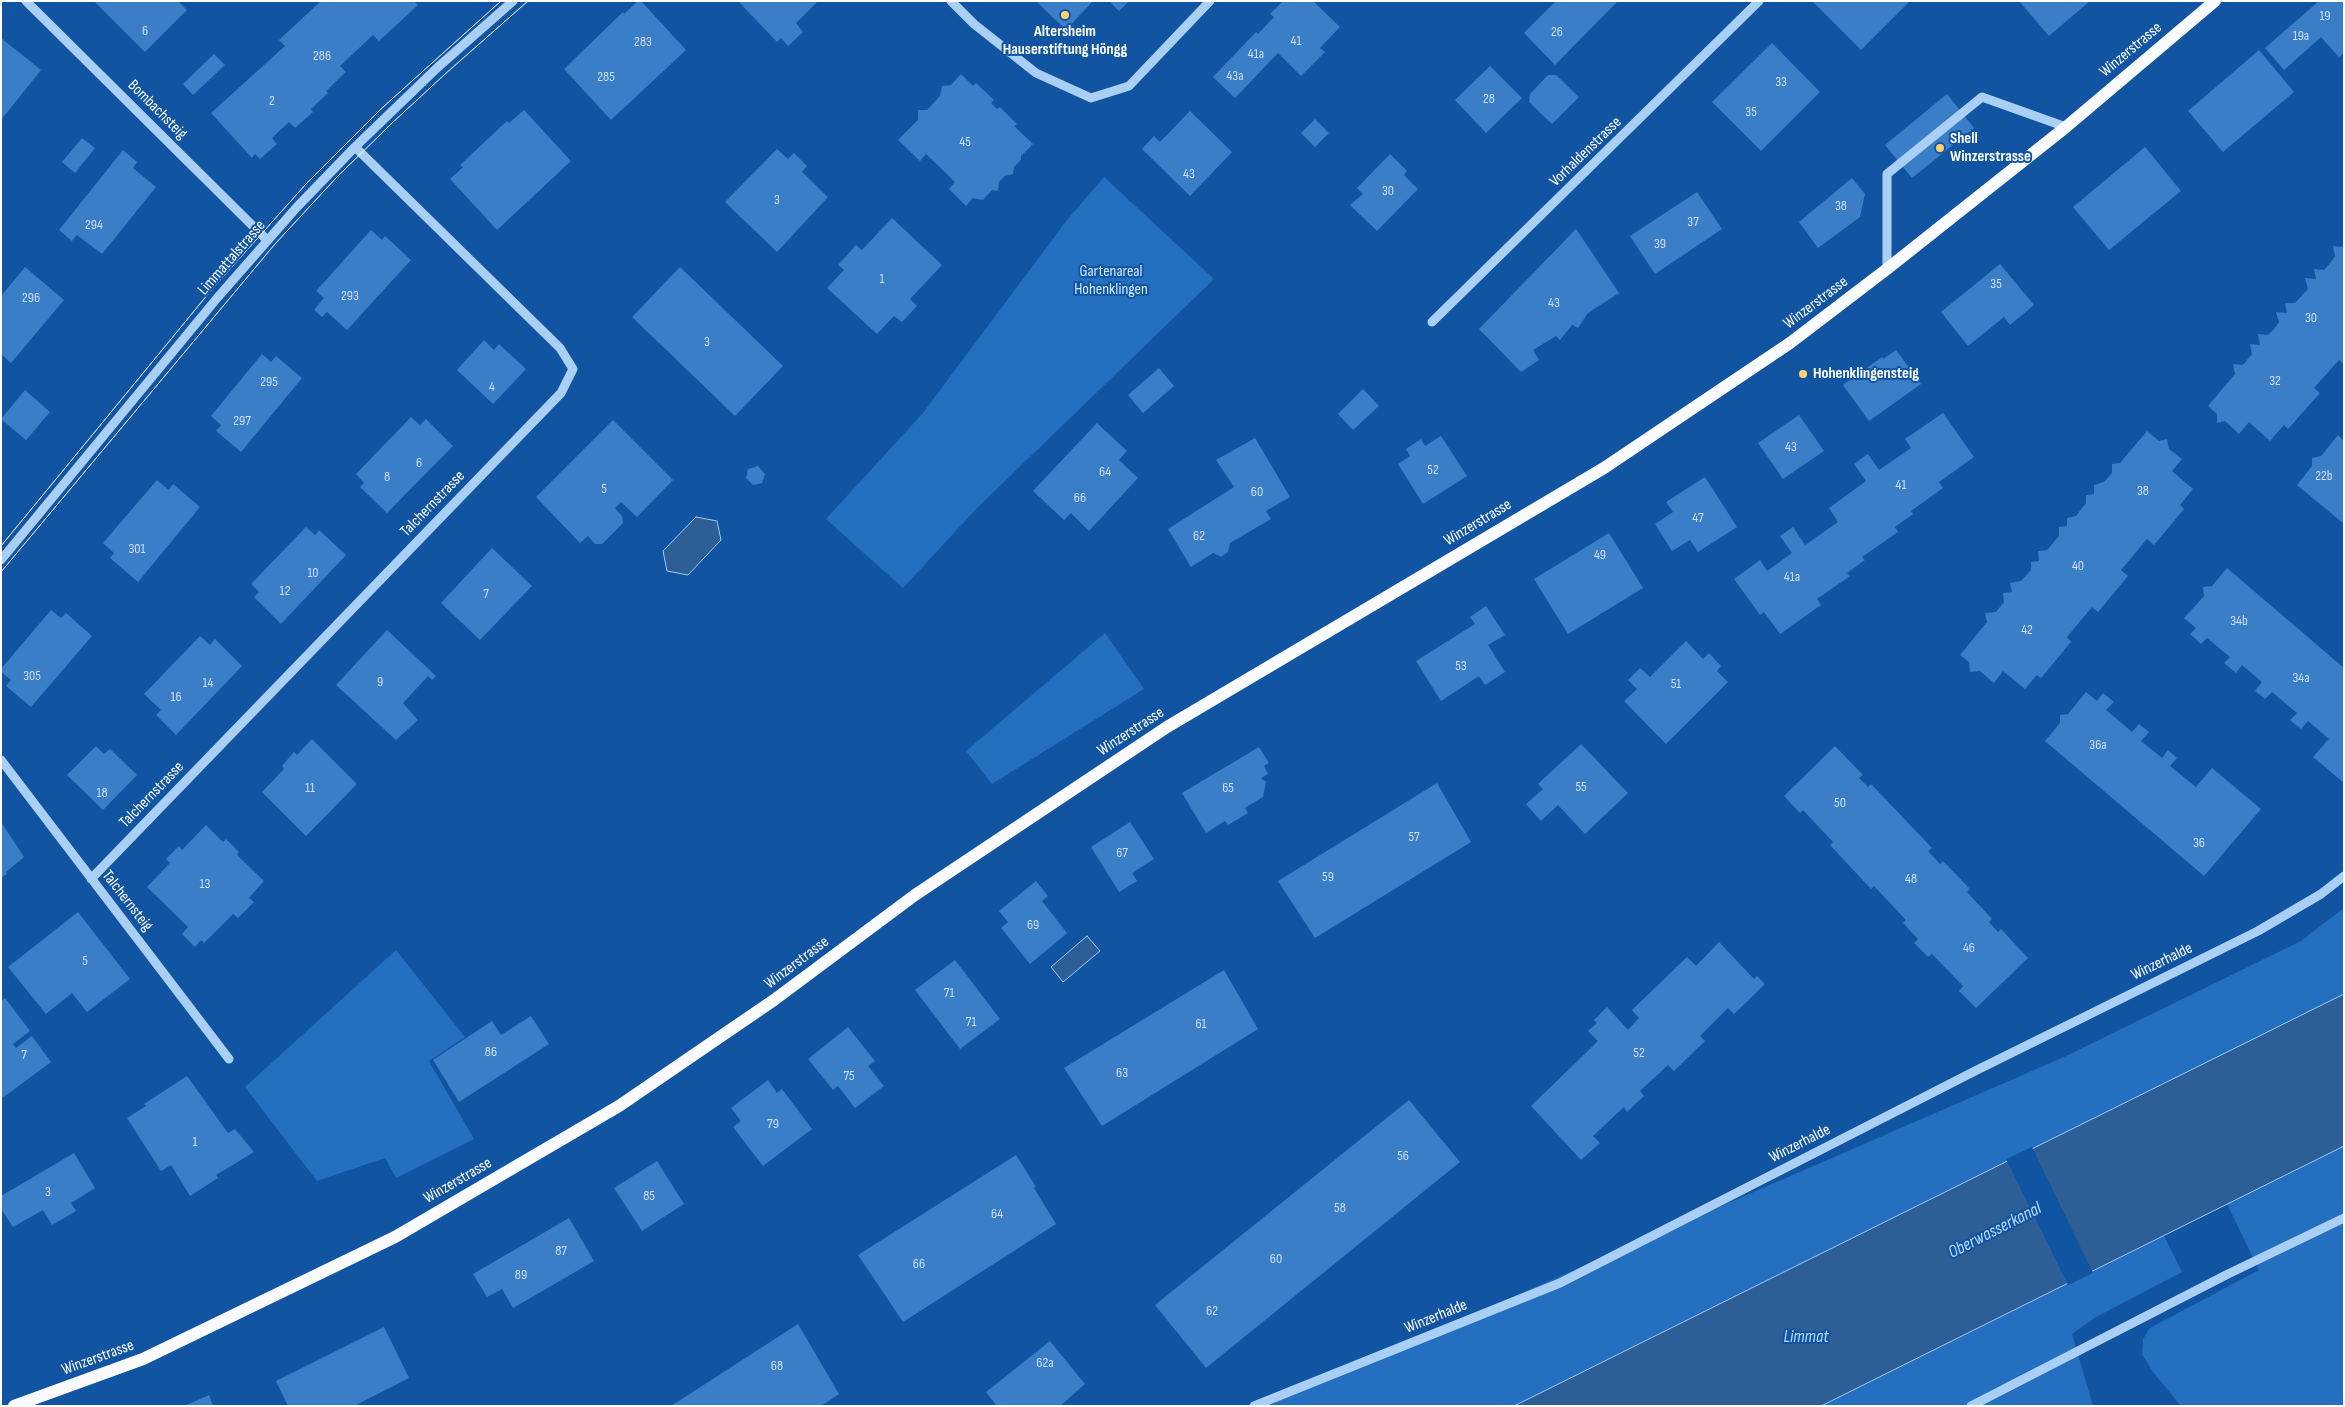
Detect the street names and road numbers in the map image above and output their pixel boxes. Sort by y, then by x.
street label: Winzerstrasse [2096,18,2166,82]
street label: Bombachsteig [123,76,191,144]
street label: Vorhaldenstrasse [1546,113,1626,191]
street label: Limmattalstrasse [194,217,270,299]
street label: Winzerstrasse [1780,273,1852,333]
street label: Talchernstrasse [397,467,469,541]
street label: Winzerstrasse [1441,495,1515,551]
street label: Winzerstrasse [1094,703,1168,761]
street label: Talchernstrasse [116,758,188,832]
street label: Talchernsteig [97,867,157,935]
street label: Winzerstrasse [761,933,833,993]
street label: Winzerhalde [2128,939,2196,985]
street label: Winzerhalde [1766,1120,1834,1168]
street label: Winzerstrasse [421,1154,495,1208]
street label: Winzerhalde [1402,1296,1470,1338]
street label: Winzerstrasse [59,1336,137,1380]

